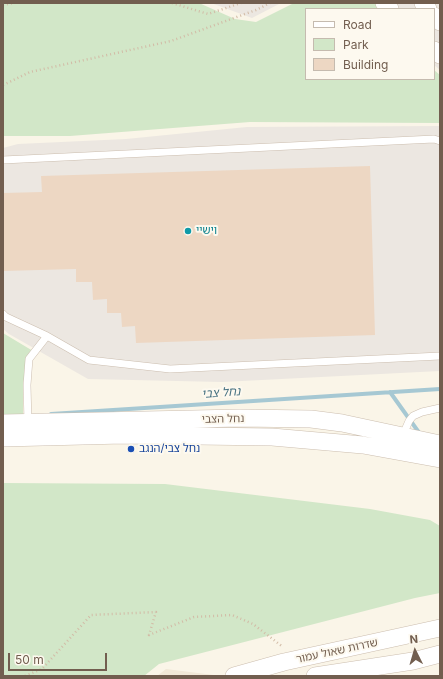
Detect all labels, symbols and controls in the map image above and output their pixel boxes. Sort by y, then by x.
legend [305,8,435,80]
text: Road [343,17,372,32]
text: Park [343,37,369,52]
text: Building [343,57,388,72]
place label: וישיי [196,224,217,238]
marker: וישיי [183,226,193,236]
water label: נחל צבי [201,384,241,402]
street label: נחל הצבי [202,412,244,426]
place label: נחל צבי/הנגב [139,442,200,456]
marker: נחל צבי/הנגב [126,444,136,454]
north arrow [395,631,435,671]
text: N [409,632,419,646]
street label: שדרות שאול עמור [295,636,379,666]
scale bar [10,645,109,671]
text: 50 m [15,652,44,667]

